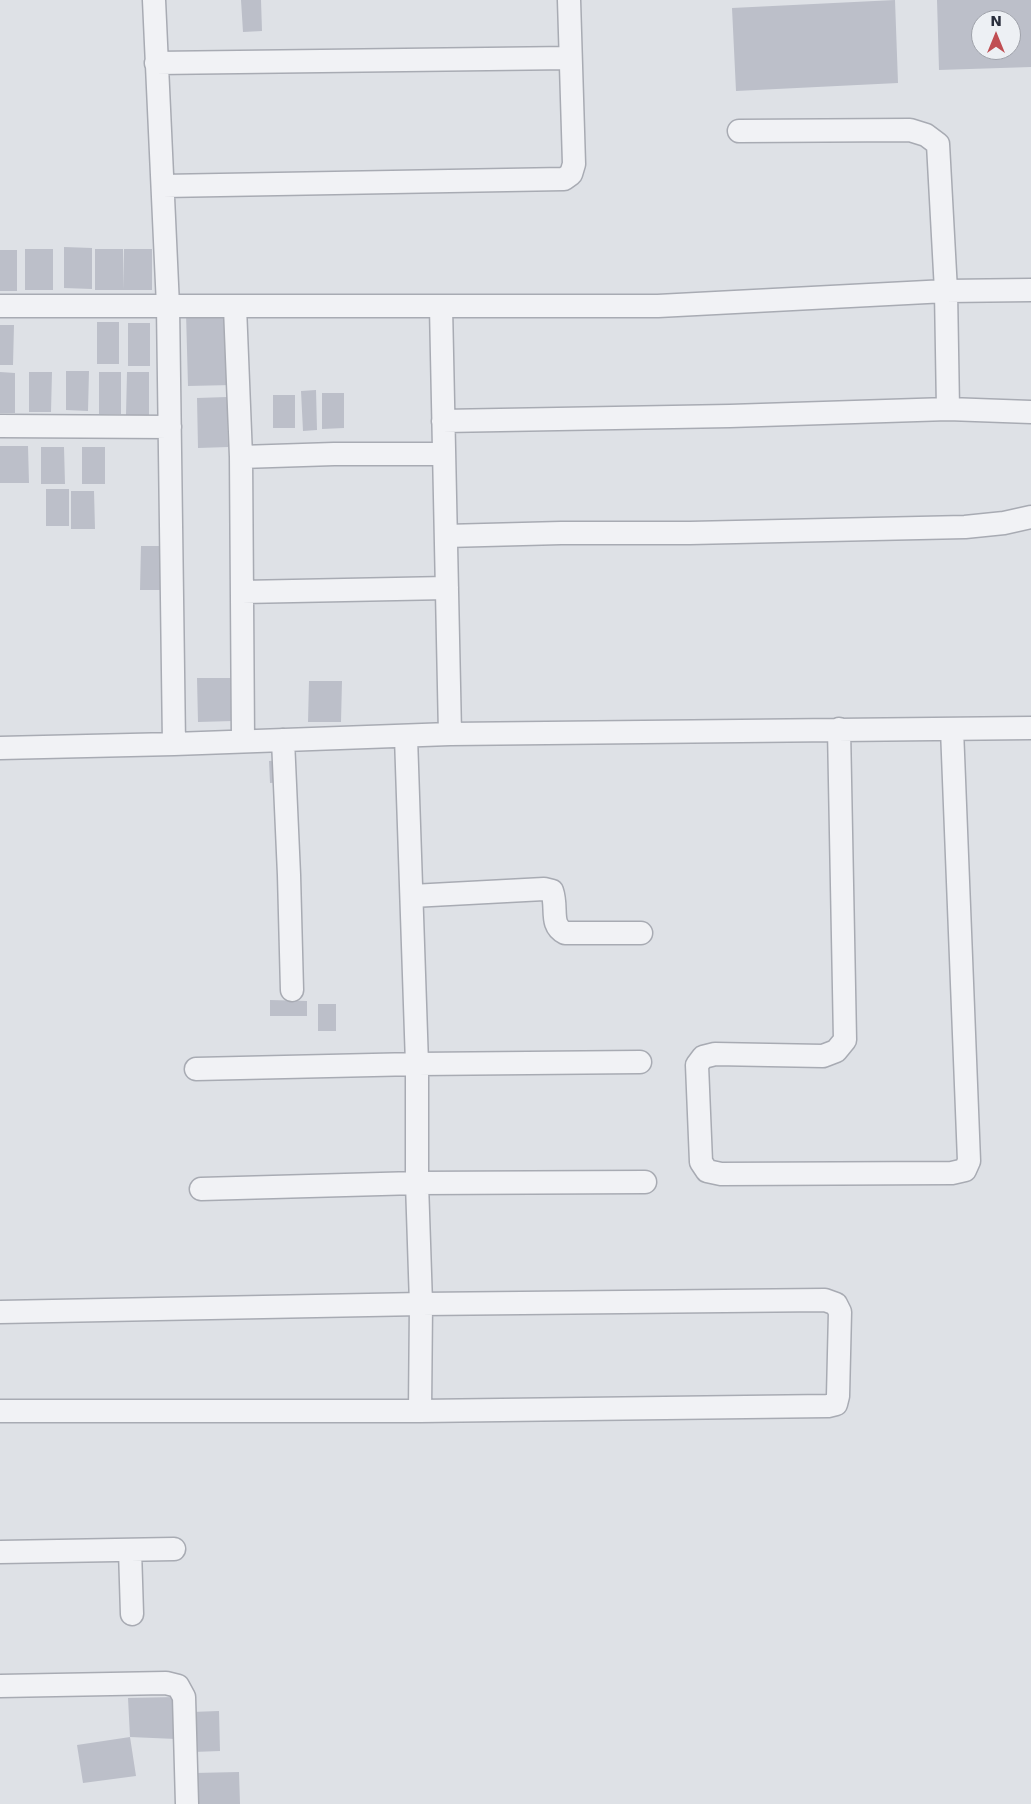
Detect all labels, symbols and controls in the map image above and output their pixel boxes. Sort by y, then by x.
north arrow [971,10,1021,60]
text: N [990,13,1002,29]

